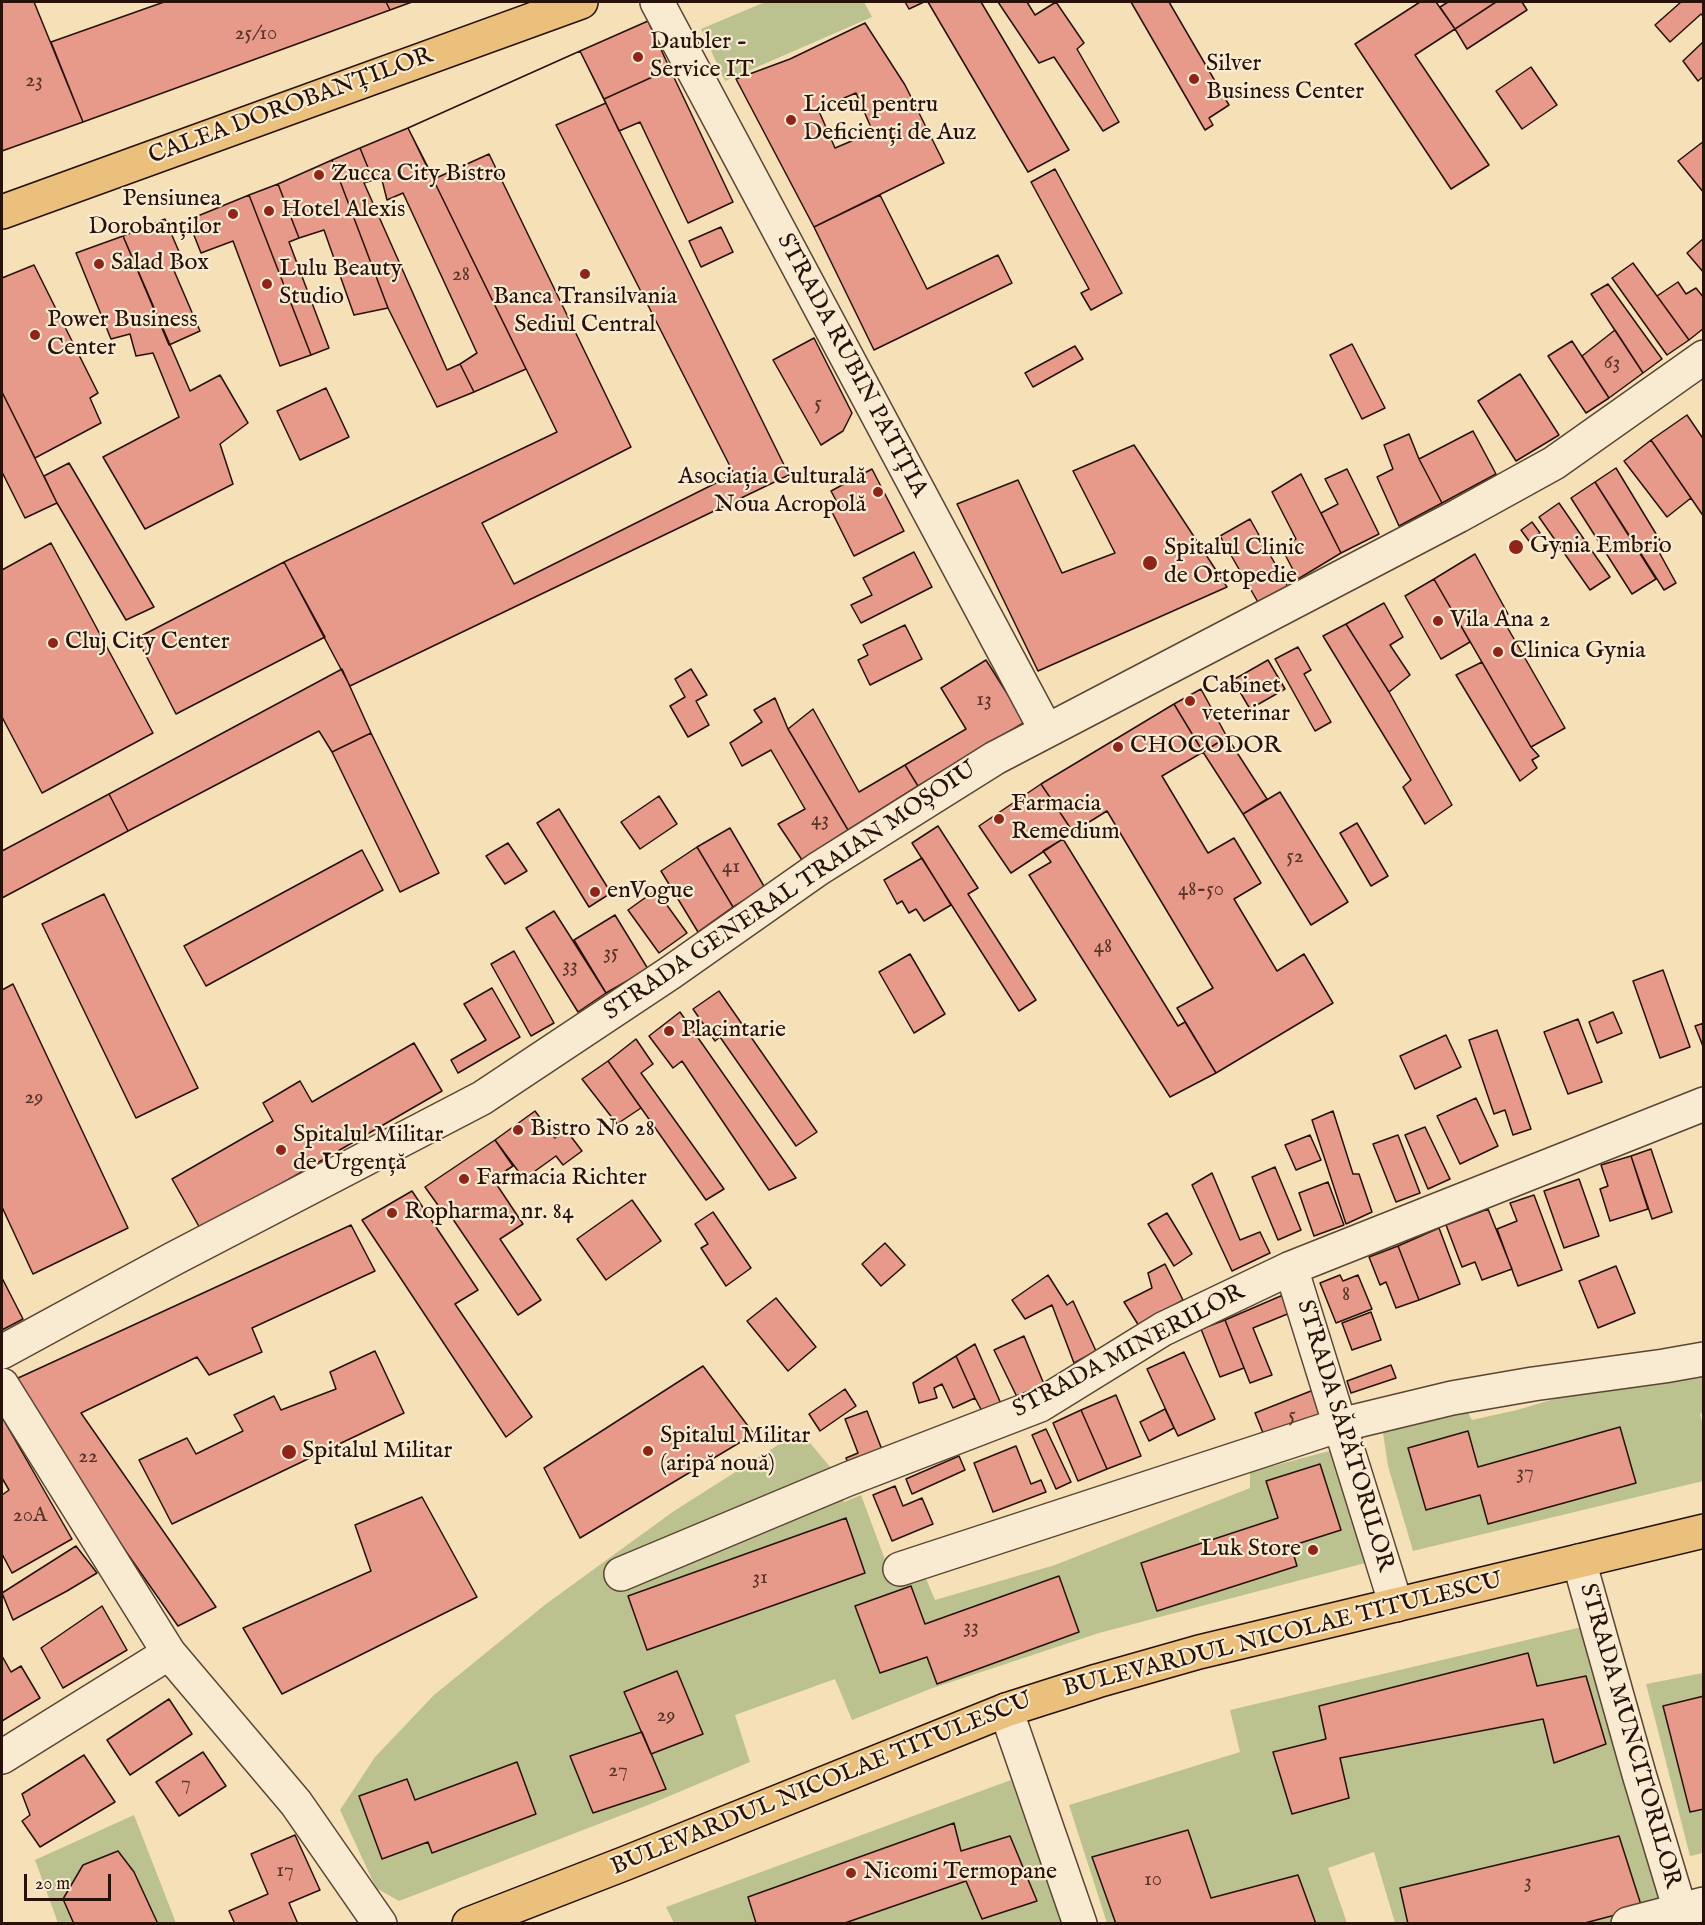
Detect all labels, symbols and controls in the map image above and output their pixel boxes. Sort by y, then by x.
house number: 25/10 [235,22,277,48]
place label: Daubler - Service IT [650,29,753,85]
street label: CALEA DOROBANȚILOR [145,42,437,172]
marker: Daubler - Service IT [631,50,645,64]
place label: Silver Business Center [1206,51,1364,107]
house number: 23 [25,69,43,95]
marker: Silver Business Center [1187,72,1201,86]
place label: Liceul pentru Deficienți de Auz [803,92,976,148]
marker: Liceul pentru Deficienți de Auz [784,113,798,127]
place label: Zucca City Bistro [331,161,506,189]
marker: Zucca City Bistro [312,168,326,182]
place label: Pensiunea Dorobanților [88,186,221,242]
place label: Hotel Alexis [281,197,405,225]
marker: Hotel Alexis [262,204,276,218]
marker: Pensiunea Dorobanților [226,207,240,221]
street label: STRADA RUBIN PATIȚIA [769,229,933,503]
place label: Salad Box [111,250,209,278]
place label: Lulu Beauty Studio [279,256,402,312]
marker: Salad Box [92,257,106,271]
house number: 28 [452,263,470,289]
marker: Banca Transilvania Sediul Central [578,267,592,281]
marker: Lulu Beauty Studio [260,277,274,291]
place label: Banca Transilvania Sediul Central [493,284,677,340]
place label: Power Business Center [47,307,198,363]
marker: Power Business Center [28,328,42,342]
house number: 63 [1604,351,1620,377]
house number: 5 [814,392,822,418]
place label: Asociația Culturală Noua Acropolă [678,464,866,520]
marker: Asociația Culturală Noua Acropolă [871,485,885,499]
place label: Gynia Embrio [1530,533,1672,561]
place label: Spitalul Clinic de Ortopedie [1164,535,1304,591]
marker: Gynia Embrio [1507,538,1525,556]
marker: Spitalul Clinic de Ortopedie [1141,554,1159,572]
place label: Vila Ana 2 [1450,607,1550,635]
marker: Vila Ana 2 [1431,614,1445,628]
place label: Cluj City Center [65,629,230,657]
marker: Cluj City Center [46,636,60,650]
place label: Clinica Gynia [1510,638,1646,666]
marker: Clinica Gynia [1491,645,1505,659]
place label: Cabinet veterinar [1202,673,1290,729]
house number: 13 [976,688,992,714]
marker: Cabinet veterinar [1183,694,1197,708]
place label: CHOCODOR [1130,733,1281,761]
marker: CHOCODOR [1111,740,1125,754]
street label: STRADA GENERAL TRAIAN MOȘOIU [599,756,983,1028]
place label: Farmacia Remedium [1011,791,1120,847]
house number: 43 [811,808,829,834]
marker: Farmacia Remedium [992,812,1006,826]
house number: 52 [1286,845,1304,871]
house number: 41 [722,855,740,881]
place label: enVogue [607,878,694,906]
house number: 48-50 [1178,878,1224,904]
marker: enVogue [588,885,602,899]
house number: 48 [1094,935,1112,961]
house number: 35 [603,941,619,967]
house number: 33 [562,954,578,980]
place label: Placintarie [681,1017,786,1045]
marker: Placintarie [662,1024,676,1038]
house number: 29 [24,1086,44,1112]
place label: Bistro No 28 [530,1116,655,1144]
place label: Spitalul Militar de Urgență [293,1122,443,1178]
marker: Bistro No 28 [511,1123,525,1137]
marker: Spitalul Militar de Urgență [274,1143,288,1157]
place label: Farmacia Richter [476,1165,647,1193]
marker: Farmacia Richter [457,1172,471,1186]
place label: Ropharma, nr. 84 [404,1199,574,1227]
marker: Ropharma, nr. 84 [385,1206,399,1220]
street label: STRADA MINERILOR [1008,1279,1250,1425]
house number: 8 [1342,1283,1350,1309]
street label: STRADA SĂPĂTORILOR [1289,1297,1399,1575]
house number: 5 [1288,1404,1296,1430]
place label: Spitalul Militar (aripă nouă) [660,1423,810,1479]
place label: Spitalul Militar [302,1438,452,1466]
marker: Spitalul Militar [280,1443,298,1461]
marker: Spitalul Militar (aripă nouă) [641,1444,655,1458]
house number: 22 [78,1445,98,1471]
house number: 37 [1516,1461,1534,1487]
house number: 20A [13,1504,47,1530]
place label: Luk Store [1200,1536,1301,1564]
marker: Luk Store [1306,1543,1320,1557]
house number: 31 [752,1566,768,1592]
street label: BULEVARDUL NICOLAE TITULESCU [1060,1567,1506,1705]
street label: STRADA MUNCITORILOR [1572,1580,1686,1892]
house number: 33 [963,1615,979,1641]
street label: BULEVARDUL NICOLAE TITULESCU [607,1687,1037,1883]
house number: 29 [656,1704,676,1730]
house number: 27 [608,1759,628,1785]
house number: 7 [181,1772,191,1798]
house number: 17 [276,1859,294,1885]
place label: Nicomi Termopane [863,1859,1057,1887]
scale bar [27,1862,114,1900]
marker: Nicomi Termopane [844,1866,858,1880]
house number: 10 [1144,1868,1162,1894]
house number: 3 [1524,1870,1532,1896]
text: 20 m [35,1873,70,1896]

